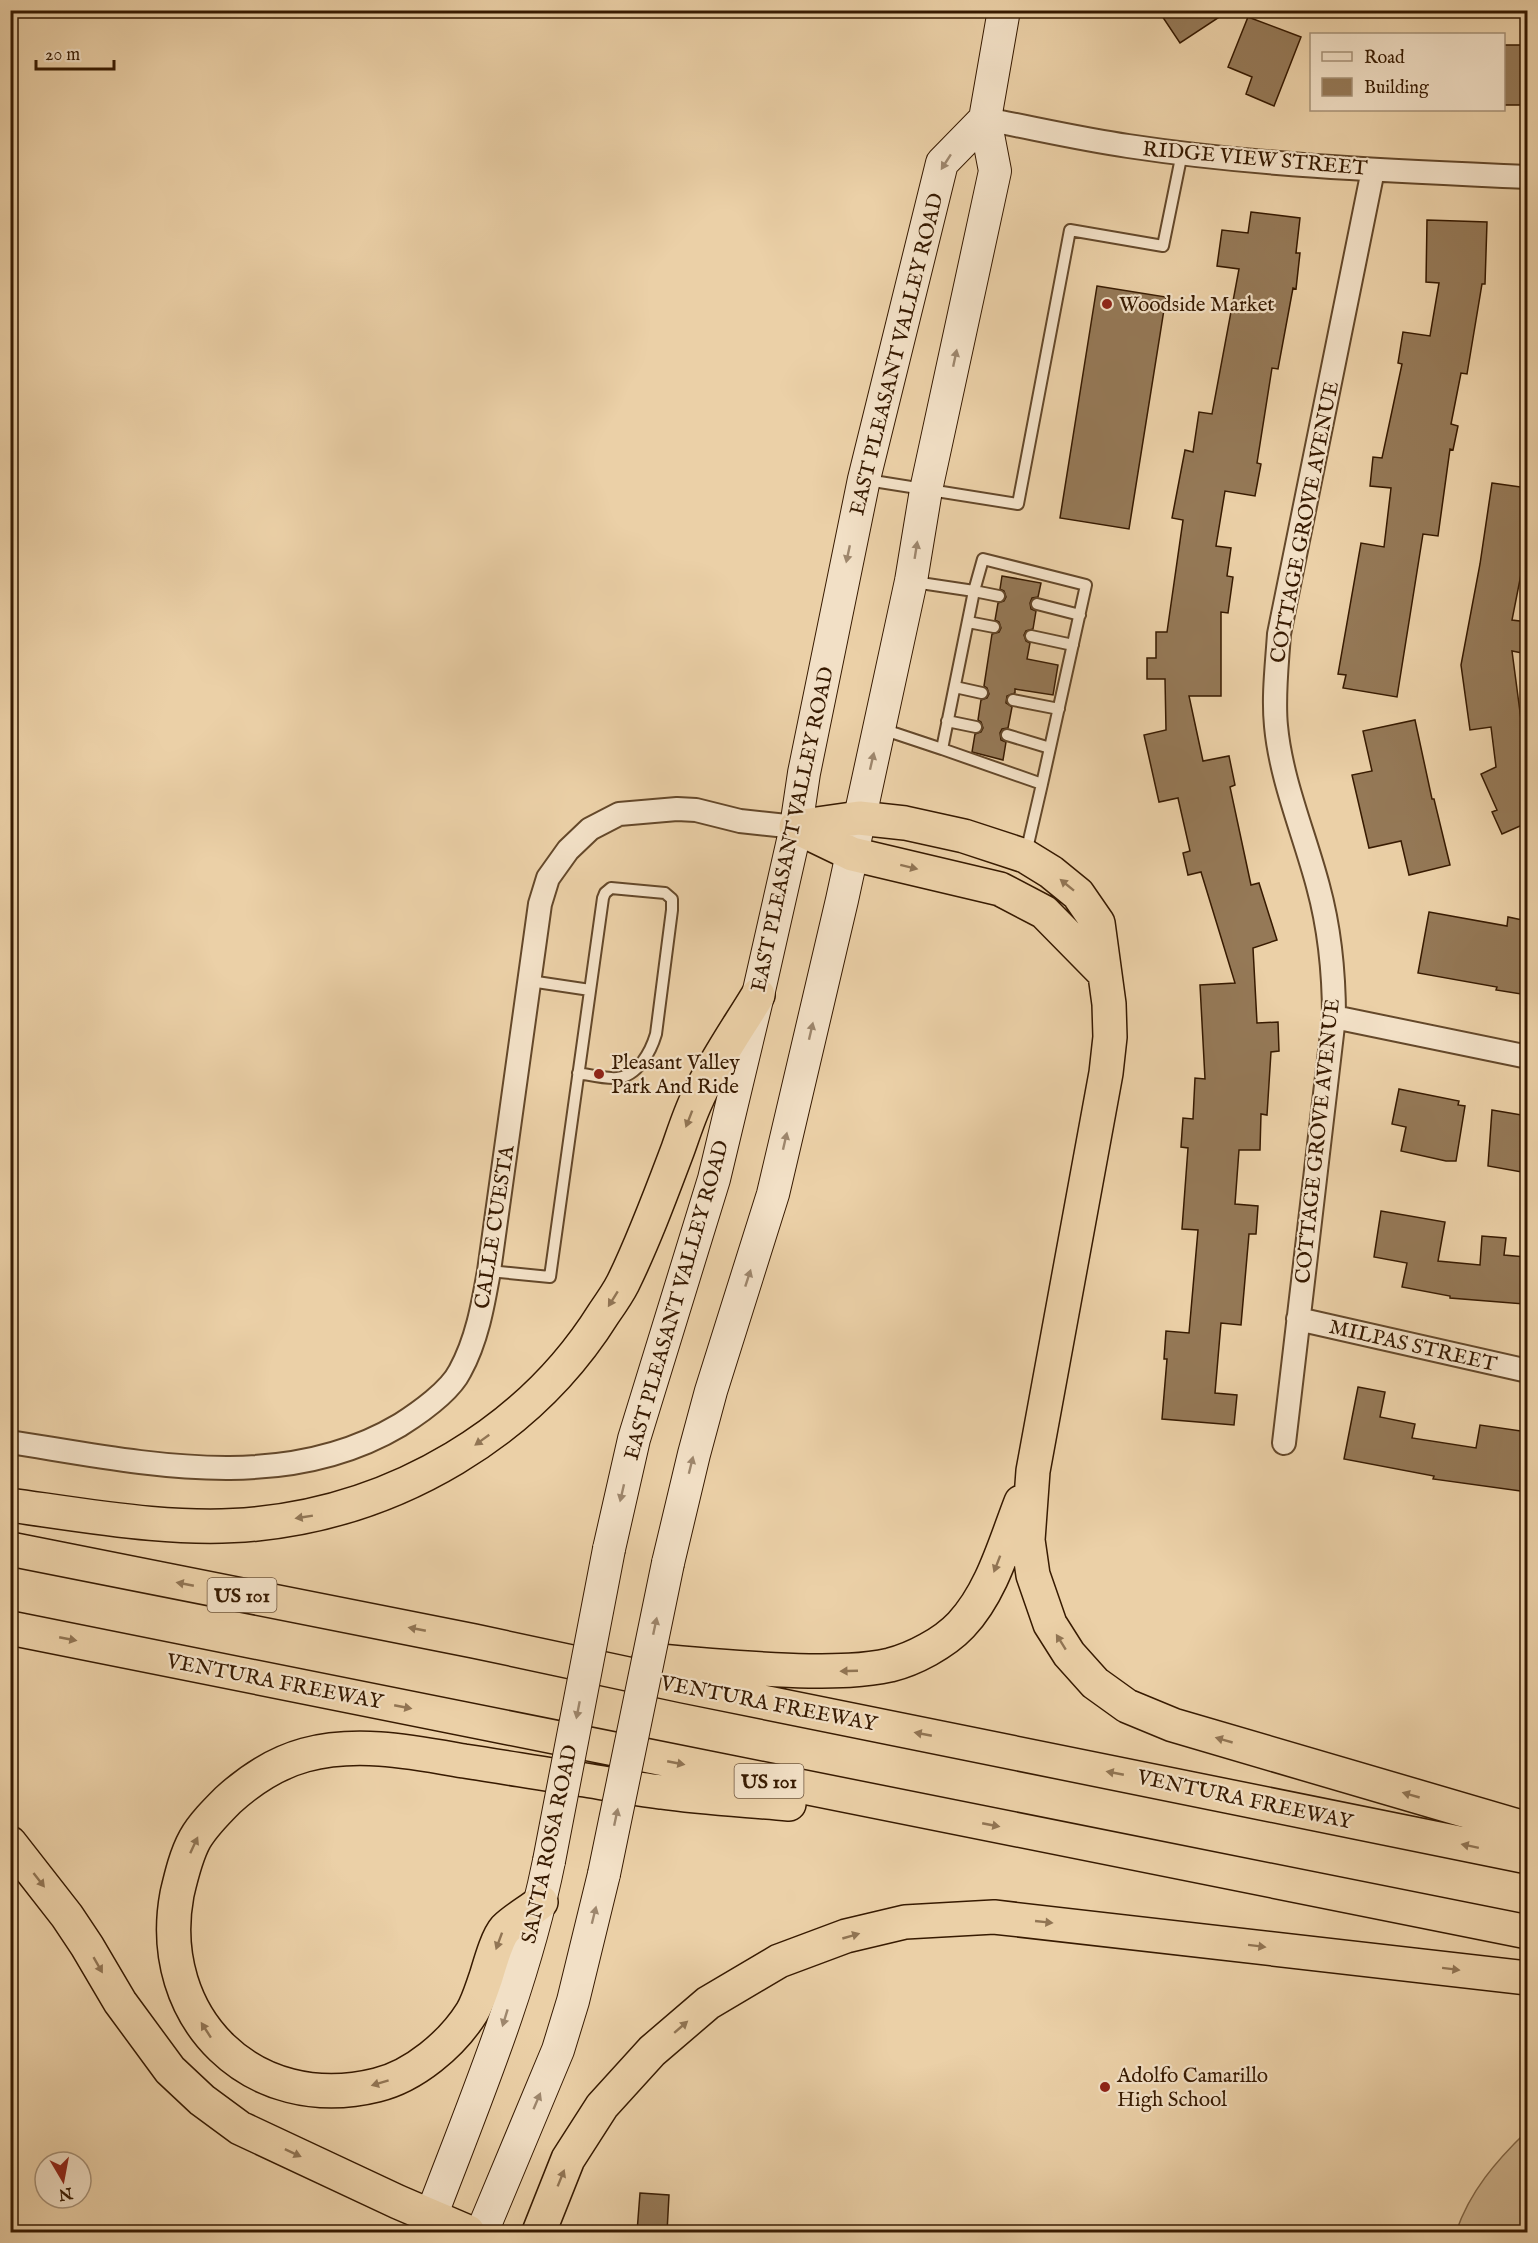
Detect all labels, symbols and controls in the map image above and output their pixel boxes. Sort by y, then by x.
scale bar [36,33,114,71]
legend [1310,33,1505,111]
text: 20 m [45,44,80,67]
text: Road [1364,47,1405,70]
text: Building [1364,77,1429,100]
street label: RIDGE VIEW STREET [1141,136,1369,183]
one-way arrow [940,154,952,170]
street label: EAST PLEASANT VALLEY ROAD [844,190,951,519]
place label: Woodside Market [1119,292,1274,319]
marker: Woodside Market [1100,297,1114,311]
one-way arrow [951,349,960,368]
street label: COTTAGE GROVE AVENUE [1265,379,1346,666]
one-way arrow [912,540,921,559]
one-way arrow [843,545,853,564]
street label: EAST PLEASANT VALLEY ROAD [746,664,841,994]
one-way arrow [868,752,878,770]
one-way arrow [900,862,918,872]
one-way arrow [1059,879,1074,891]
street label: COTTAGE GROVE AVENUE [1290,997,1347,1285]
one-way arrow [807,1022,817,1041]
place label: Pleasant Valley Park And Ride [611,1050,740,1101]
marker: Pleasant Valley Park And Ride [592,1067,606,1081]
one-way arrow [684,1110,693,1128]
one-way arrow [781,1132,791,1150]
street label: EAST PLEASANT VALLEY ROAD [619,1137,736,1464]
street label: CALLE CUESTA [469,1143,522,1311]
one-way arrow [744,1269,753,1287]
one-way arrow [608,1291,619,1307]
street label: MILPAS STREET [1326,1314,1500,1379]
one-way arrow [475,1434,491,1446]
one-way arrow [687,1456,697,1474]
one-way arrow [617,1483,626,1502]
one-way arrow [295,1512,314,1521]
one-way arrow [991,1556,1001,1574]
one-way arrow [175,1578,194,1588]
road number: US 101 [208,1578,276,1612]
one-way arrow [651,1616,660,1635]
one-way arrow [408,1624,426,1634]
one-way arrow [1056,1634,1067,1650]
one-way arrow [59,1635,78,1644]
street label: VENTURA FREEWAY [163,1648,387,1717]
one-way arrow [839,1666,858,1675]
street label: VENTURA FREEWAY [657,1670,881,1739]
one-way arrow [573,1700,582,1719]
one-way arrow [394,1703,413,1712]
one-way arrow [914,1729,933,1738]
one-way arrow [1215,1735,1233,1744]
street label: SANTA ROSA ROAD [516,1742,585,1946]
one-way arrow [667,1758,686,1768]
road number: US 101 [734,1764,804,1798]
street label: VENTURA FREEWAY [1133,1764,1357,1837]
one-way arrow [1105,1768,1124,1777]
one-way arrow [1402,1790,1420,1799]
one-way arrow [611,1808,621,1826]
one-way arrow [982,1821,1001,1830]
one-way arrow [188,1836,198,1854]
one-way arrow [1460,1841,1479,1850]
one-way arrow [32,1872,44,1887]
one-way arrow [589,1906,599,1924]
one-way arrow [1034,1917,1053,1927]
one-way arrow [842,1930,860,1940]
one-way arrow [494,1932,503,1950]
one-way arrow [1247,1941,1266,1951]
one-way arrow [93,1957,104,1973]
one-way arrow [1441,1964,1460,1973]
one-way arrow [500,2010,509,2028]
one-way arrow [673,2020,688,2034]
one-way arrow [200,2022,212,2038]
place label: Adolfo Camarillo High School [1116,2063,1268,2114]
one-way arrow [371,2079,389,2088]
marker: Adolfo Camarillo High School [1098,2080,1112,2094]
one-way arrow [533,2092,542,2110]
one-way arrow [284,2148,301,2157]
north arrow [33,2150,93,2210]
one-way arrow [557,2169,566,2187]
text: N [57,2182,75,2204]

